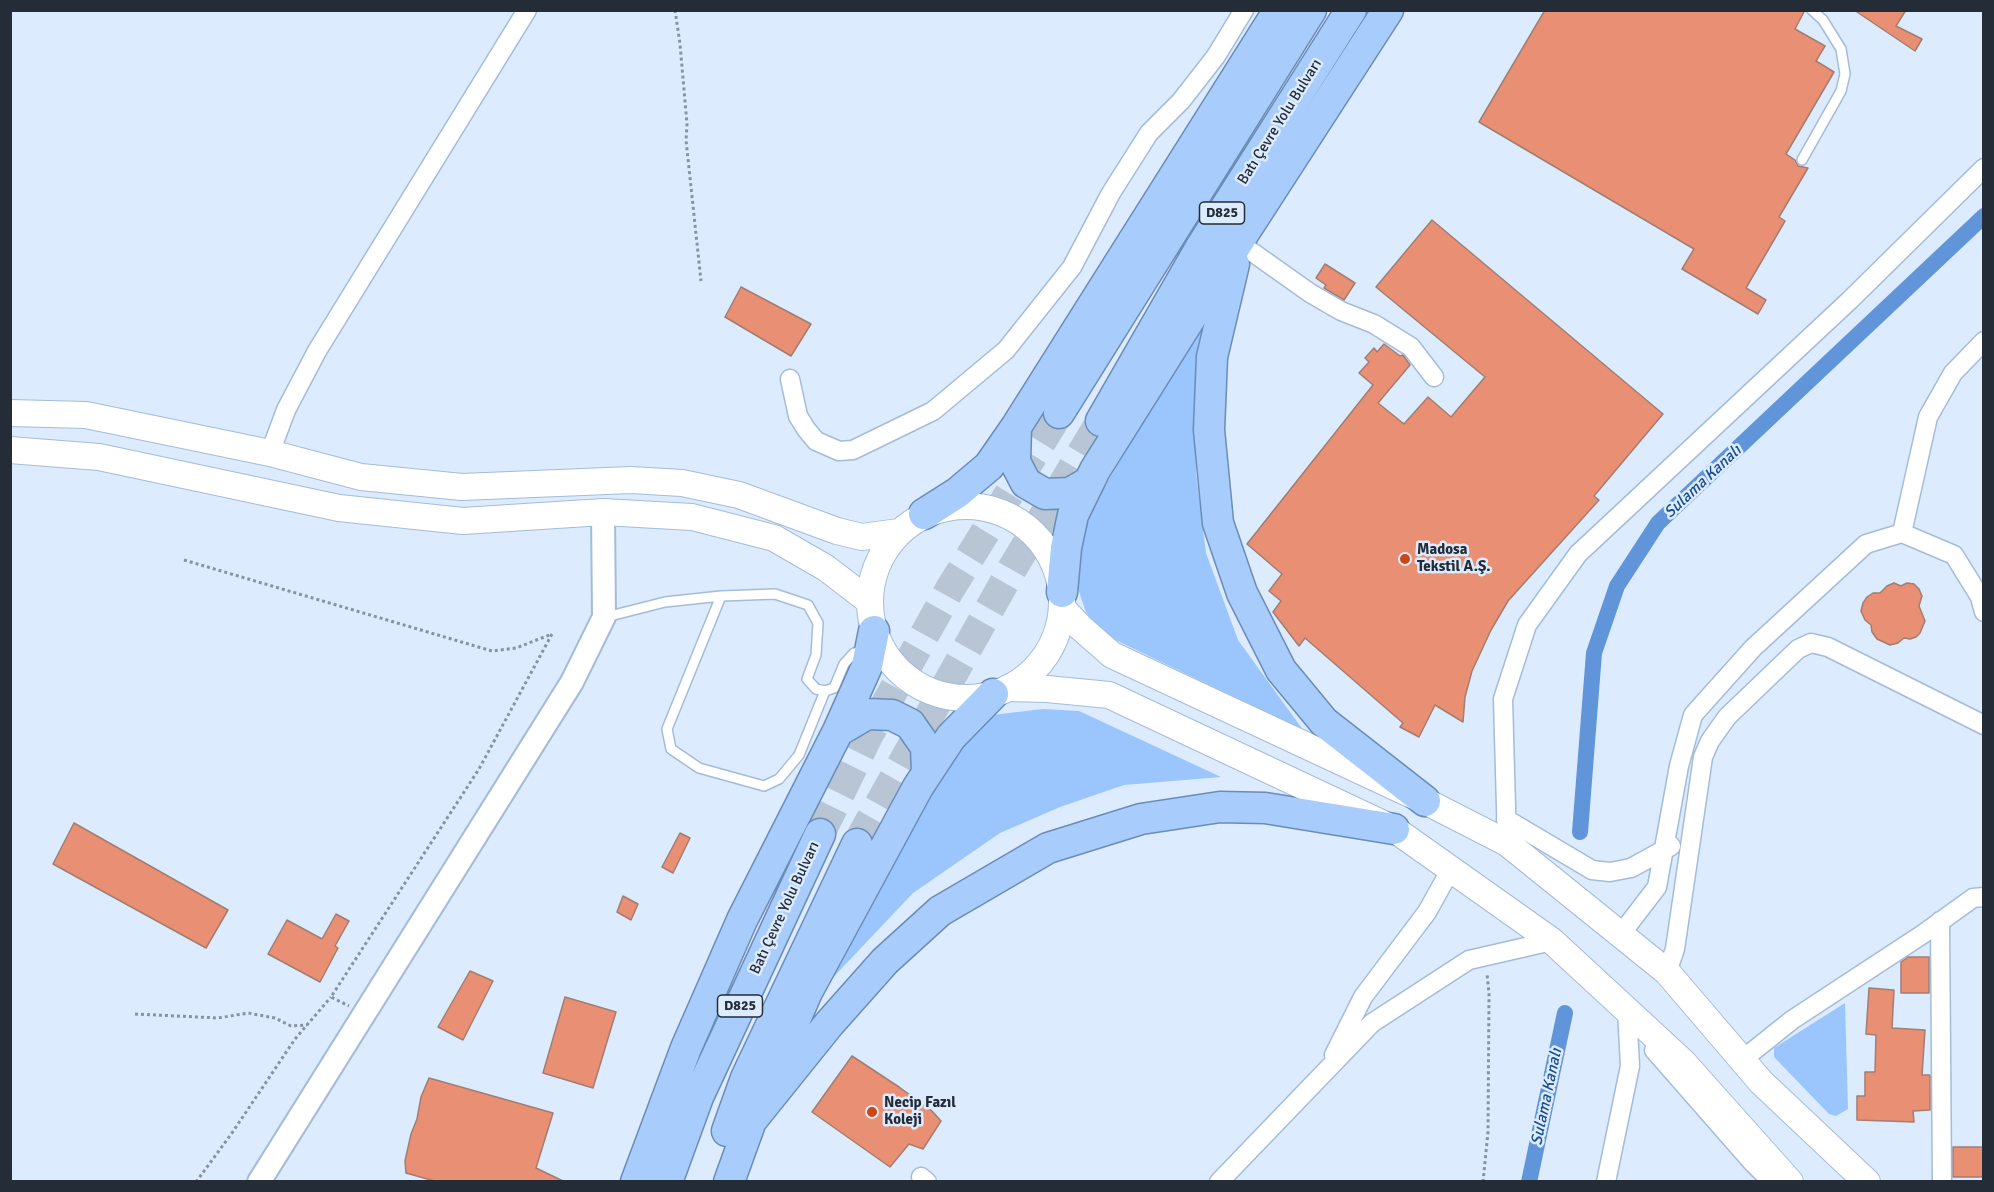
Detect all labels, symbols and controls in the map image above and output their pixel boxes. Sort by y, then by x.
street label: Batı Çevre Yolu Bulvarı [1234,56,1326,188]
road number: D825 [1200,202,1244,224]
water label: Sulama Kanalı [1661,441,1745,523]
place label: Madosa Tekstil A.Ş. [1417,541,1491,576]
marker: Madosa Tekstil A.Ş. [1398,552,1412,566]
street label: Batı Çevre Yolu Bulvarı [746,839,824,977]
road number: D825 [718,995,762,1017]
water label: Sulama Kanalı [1527,1047,1567,1147]
place label: Necip Fazıl Koleji [884,1094,956,1129]
marker: Necip Fazıl Koleji [865,1105,879,1119]

